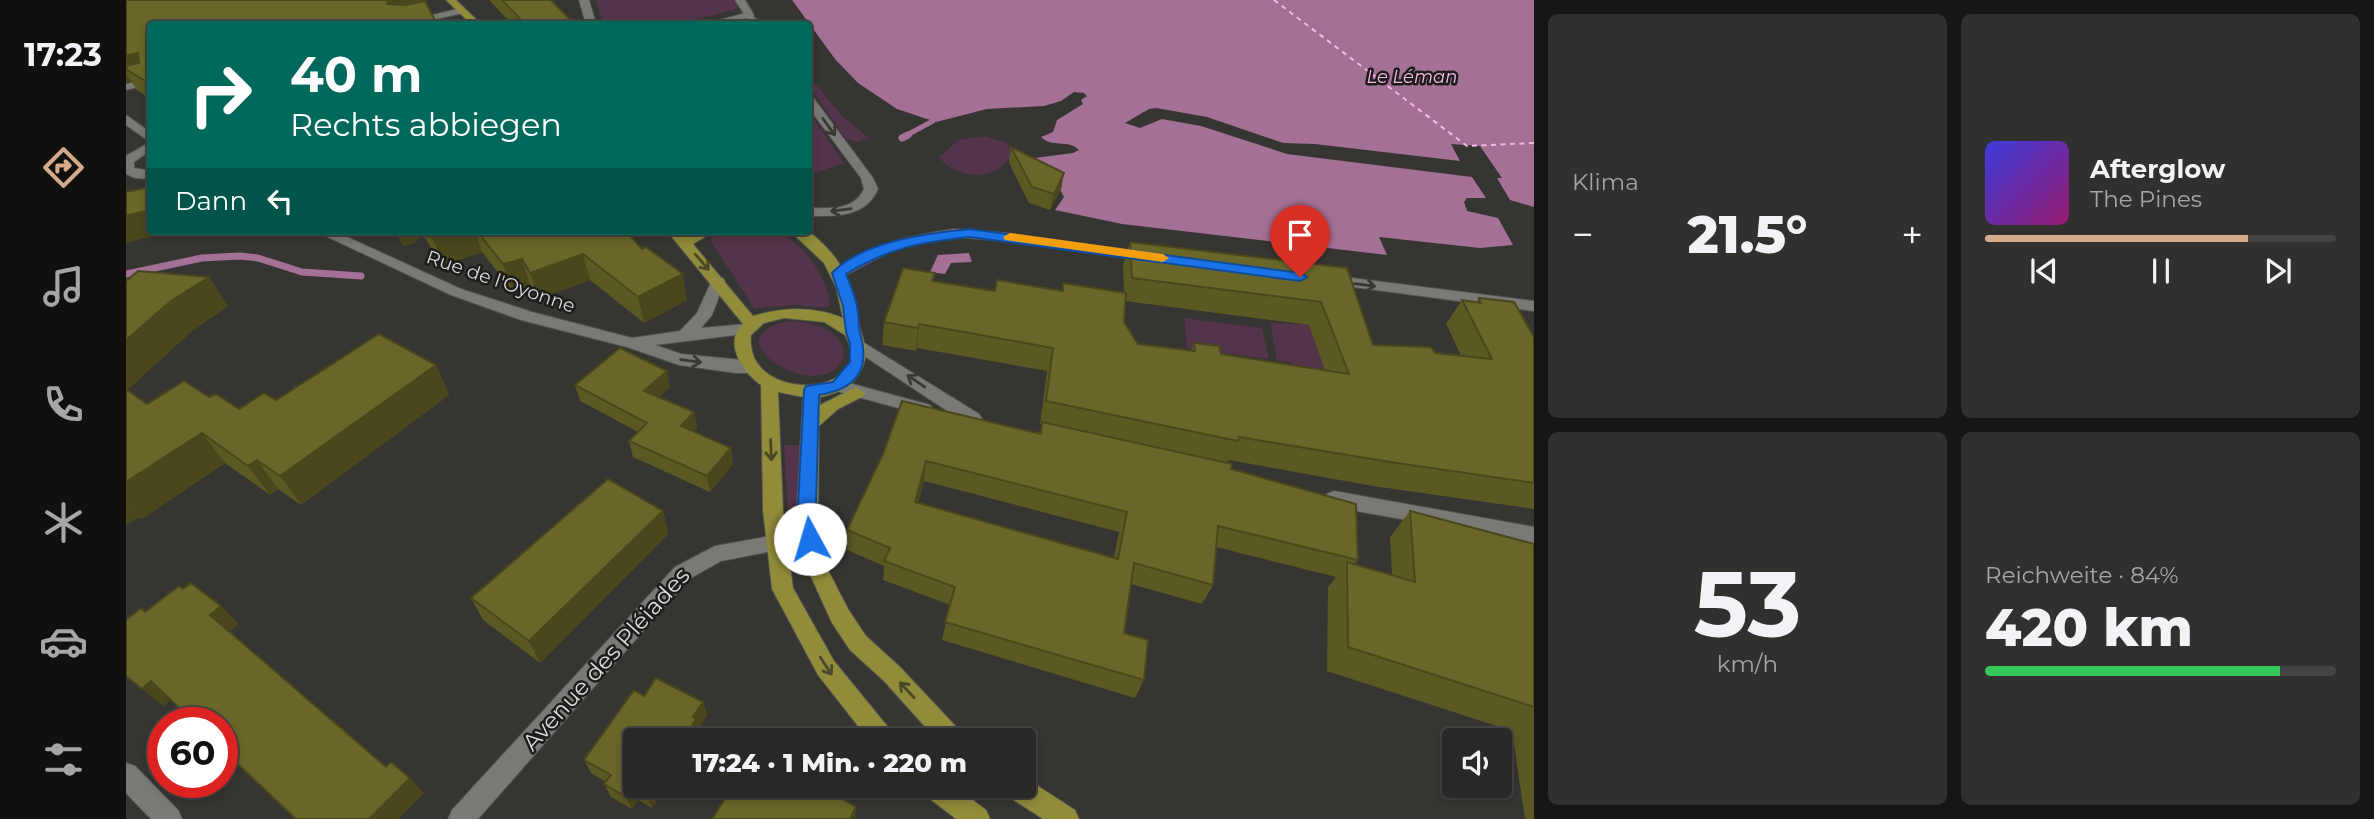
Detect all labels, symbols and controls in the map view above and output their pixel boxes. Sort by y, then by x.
text: 17:23 [24,35,102,74]
text: 40 m [290,45,422,104]
icon: right [175,49,266,140]
water label: Le Léman [1367,66,1457,88]
text: Rechts abbiegen [290,105,562,144]
one-way arrow [822,117,836,136]
icon: directions [39,143,88,192]
text: Afterglow [2090,153,2225,185]
text: Klima [1572,168,1639,196]
icon: left [261,182,299,220]
text: Dann [175,185,247,217]
text: The Pines [2090,185,2202,213]
text: 21.5° [1688,203,1808,266]
one-way arrow [830,204,853,217]
pin [1270,205,1330,277]
text: − [1572,211,1594,258]
text: + [1901,211,1923,258]
icon: arrive [1281,216,1319,254]
street label: Rue de l'Oyonne [423,245,578,318]
icon: previous [2025,252,2063,290]
icon: pause [2142,252,2180,290]
icon: next [2259,252,2297,290]
one-way arrow [693,253,710,270]
icon: music [39,262,88,311]
one-way arrow [1353,278,1376,291]
one-way arrow [679,354,702,367]
one-way arrow [907,374,926,389]
icon: phone [39,380,88,429]
one-way arrow [765,438,778,461]
icon: climate [39,498,88,547]
position arrow [773,502,847,576]
text: 53 [1694,549,1801,660]
text: Reichweite · 84% [1985,561,2178,589]
street label: Avenue des Pléiades [516,562,696,756]
text: 420 km [1985,596,2193,659]
icon: car [39,617,88,666]
text: km/h [1717,650,1778,678]
one-way arrow [818,656,833,675]
one-way arrow [899,681,915,699]
speed limit sign: 60 [147,707,238,798]
map controls [1442,728,1512,798]
button: sound [1442,728,1512,798]
icon: filters [39,735,88,784]
text: 17:24 · 1 Min. · 220 m [692,747,967,779]

